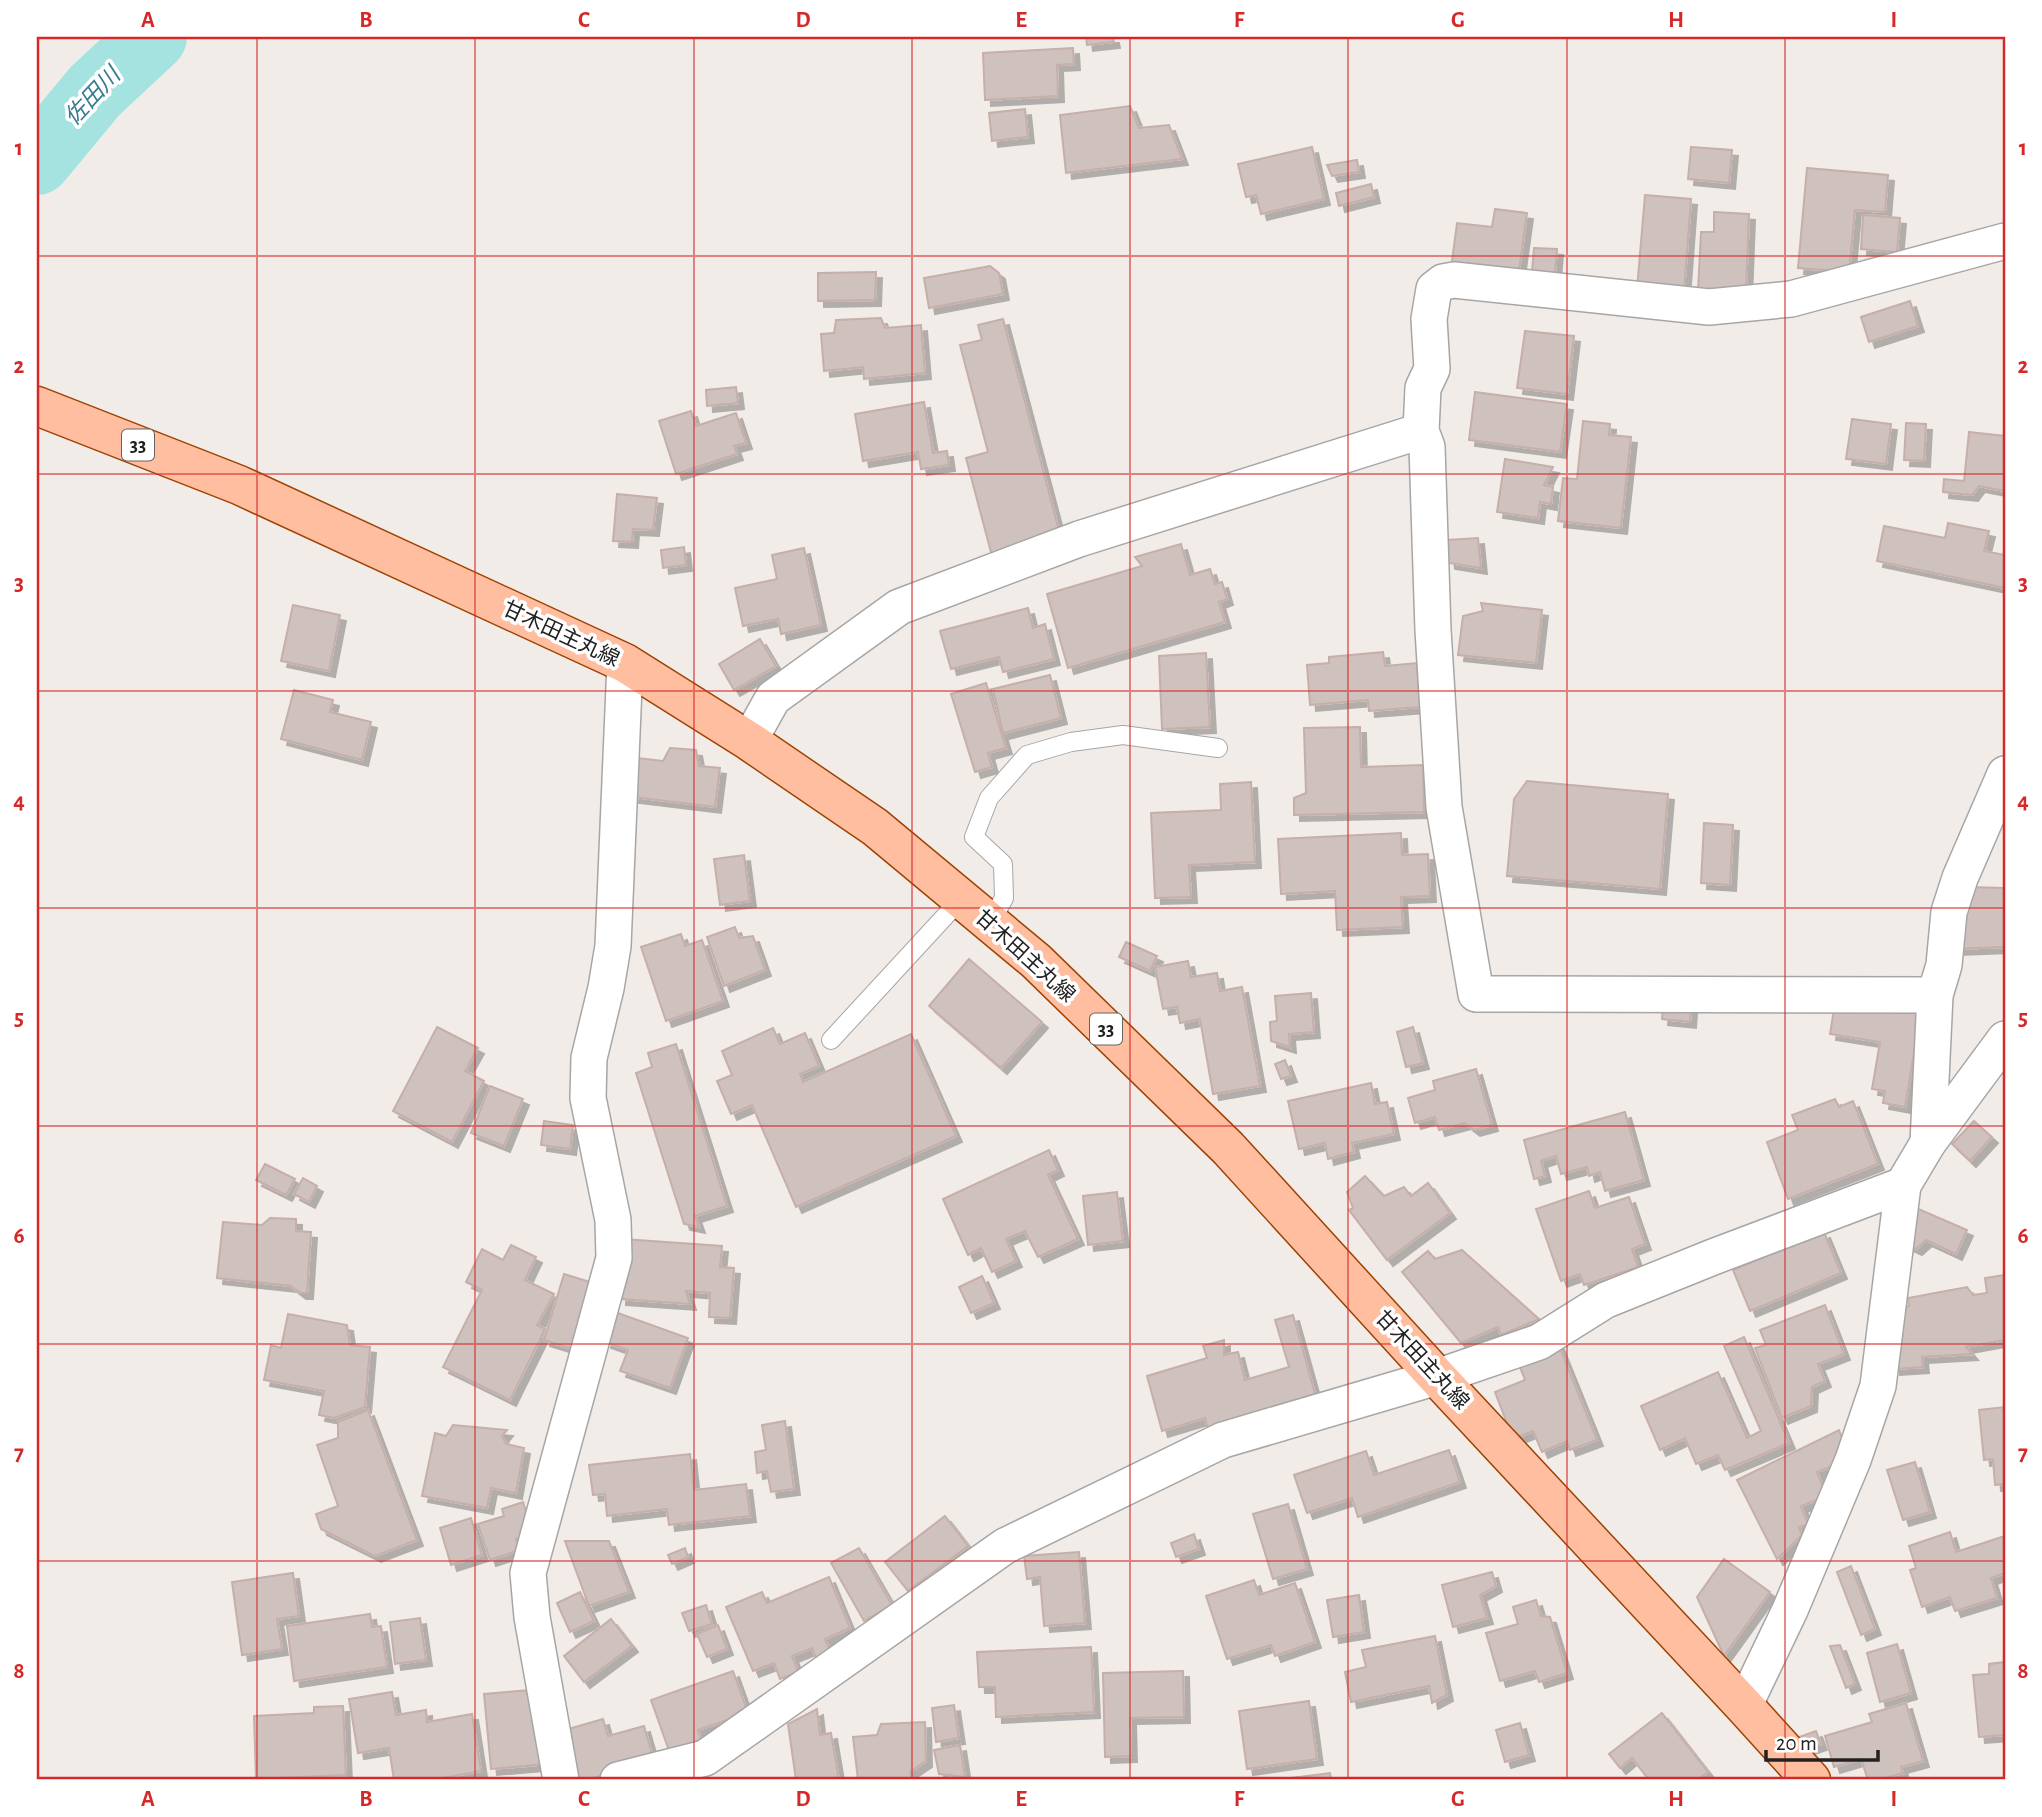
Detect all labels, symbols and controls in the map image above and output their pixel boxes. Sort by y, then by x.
text: A [141,9,155,32]
text: B [359,9,373,32]
text: C [578,9,590,32]
text: D [795,9,811,32]
text: E [1015,9,1027,32]
text: F [1234,9,1245,32]
text: G [1451,9,1465,32]
text: H [1668,9,1684,32]
text: I [1891,9,1897,32]
water label: 佐田川 [60,60,127,130]
text: 1 [15,137,23,160]
text: 1 [2019,137,2027,160]
text: 2 [14,355,25,378]
text: 2 [2018,355,2029,378]
road number: 33 [122,430,154,460]
text: 3 [14,572,24,595]
text: 3 [2018,572,2028,595]
street label: 甘木田主丸線 [499,597,623,670]
text: 4 [13,790,25,813]
text: 4 [2017,790,2029,813]
street label: 甘木田主丸線 [971,905,1080,1006]
text: 5 [14,1007,24,1030]
text: 5 [2018,1007,2028,1030]
road number: 33 [1090,1014,1122,1044]
text: 6 [13,1225,25,1248]
text: 6 [2017,1225,2029,1248]
street label: 甘木田主丸線 [1371,1306,1473,1413]
text: 7 [14,1442,24,1465]
text: 7 [2018,1442,2028,1465]
text: 8 [13,1660,25,1683]
text: 8 [2017,1660,2029,1683]
scale bar [1766,1719,1878,1763]
text: 20 m [1776,1733,1817,1754]
text: A [141,1788,155,1811]
text: B [359,1788,373,1811]
text: C [578,1788,590,1811]
text: D [795,1788,811,1811]
text: E [1015,1788,1027,1811]
text: F [1234,1788,1245,1811]
text: G [1451,1788,1465,1811]
text: H [1668,1788,1684,1811]
text: I [1891,1788,1897,1811]

